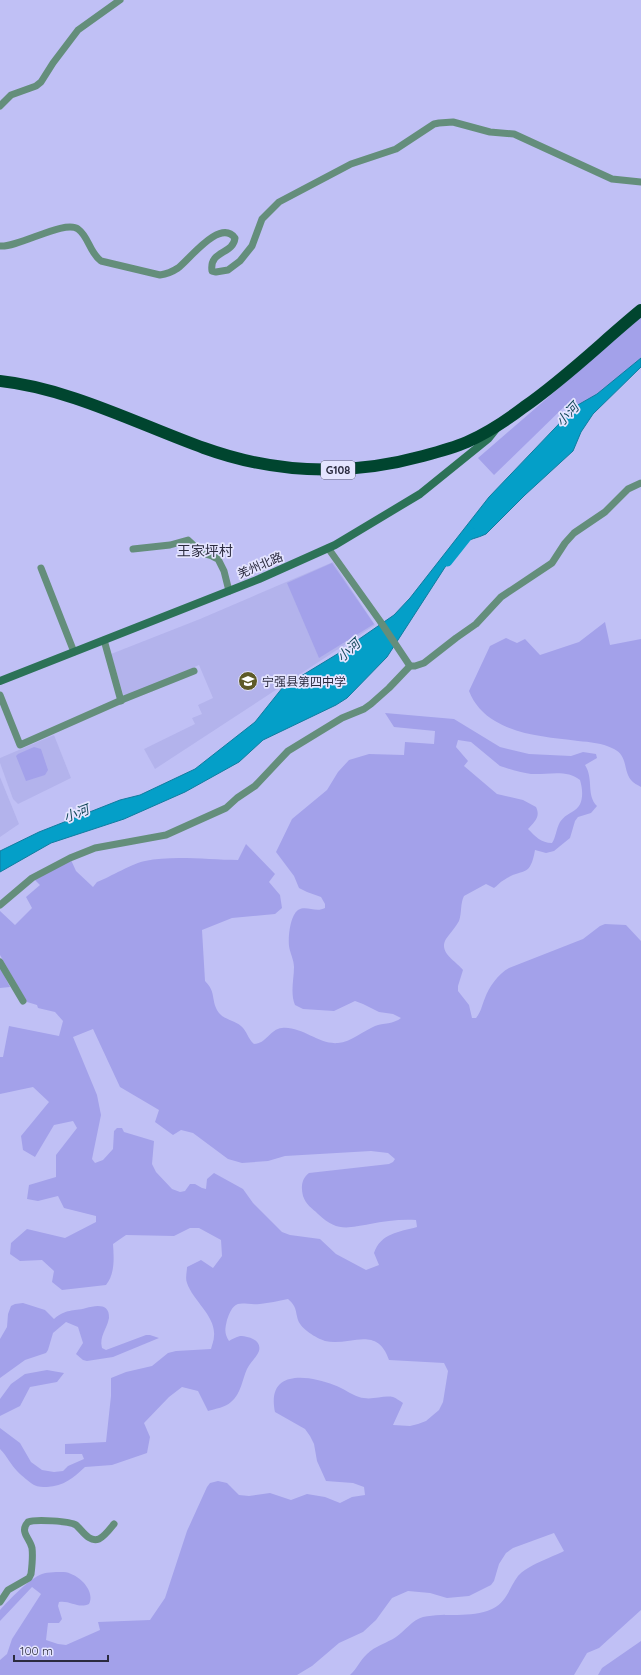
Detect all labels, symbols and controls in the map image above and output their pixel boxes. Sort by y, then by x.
water label: 小河 [552,397,584,429]
road number: G108 [321,461,355,479]
district label: 王家坪村 [177,542,233,560]
street label: 羌州北路 [235,549,285,581]
water label: 小河 [333,633,365,665]
school or university icon: 宁强县第四中学 [237,670,259,692]
place label: 宁强县第四中学 [262,674,346,689]
water label: 小河 [61,800,94,825]
scale bar [14,1637,108,1663]
text: 100 m [20,1643,53,1658]

